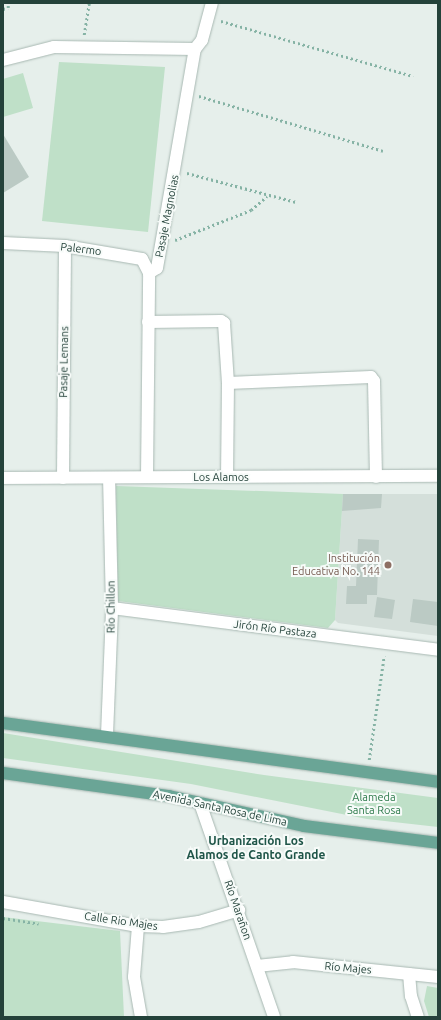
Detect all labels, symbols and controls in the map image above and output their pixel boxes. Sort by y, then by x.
street label: Pasaje Magnolias [153,173,181,259]
street label: Palermo [60,240,102,258]
street label: Pasaje Lemans [57,326,71,398]
street label: Los Alamos [193,470,249,484]
place label: Institución Educativa No. 144 [292,552,380,578]
marker: Institución Educativa No. 144 [383,560,393,570]
street label: Río Chillon [104,581,118,633]
street label: Jirón Río Pastaza [233,617,317,641]
street label: Avenida Santa Rosa de Lima [152,787,288,829]
park label: Alameda Santa Rosa [347,791,401,817]
district label: Urbanización Los Alamos de Canto Grande [187,834,325,862]
street label: Río Marañon [222,878,254,942]
street label: Calle Rio Majes [83,909,159,933]
street label: Río Majes [324,959,372,977]

